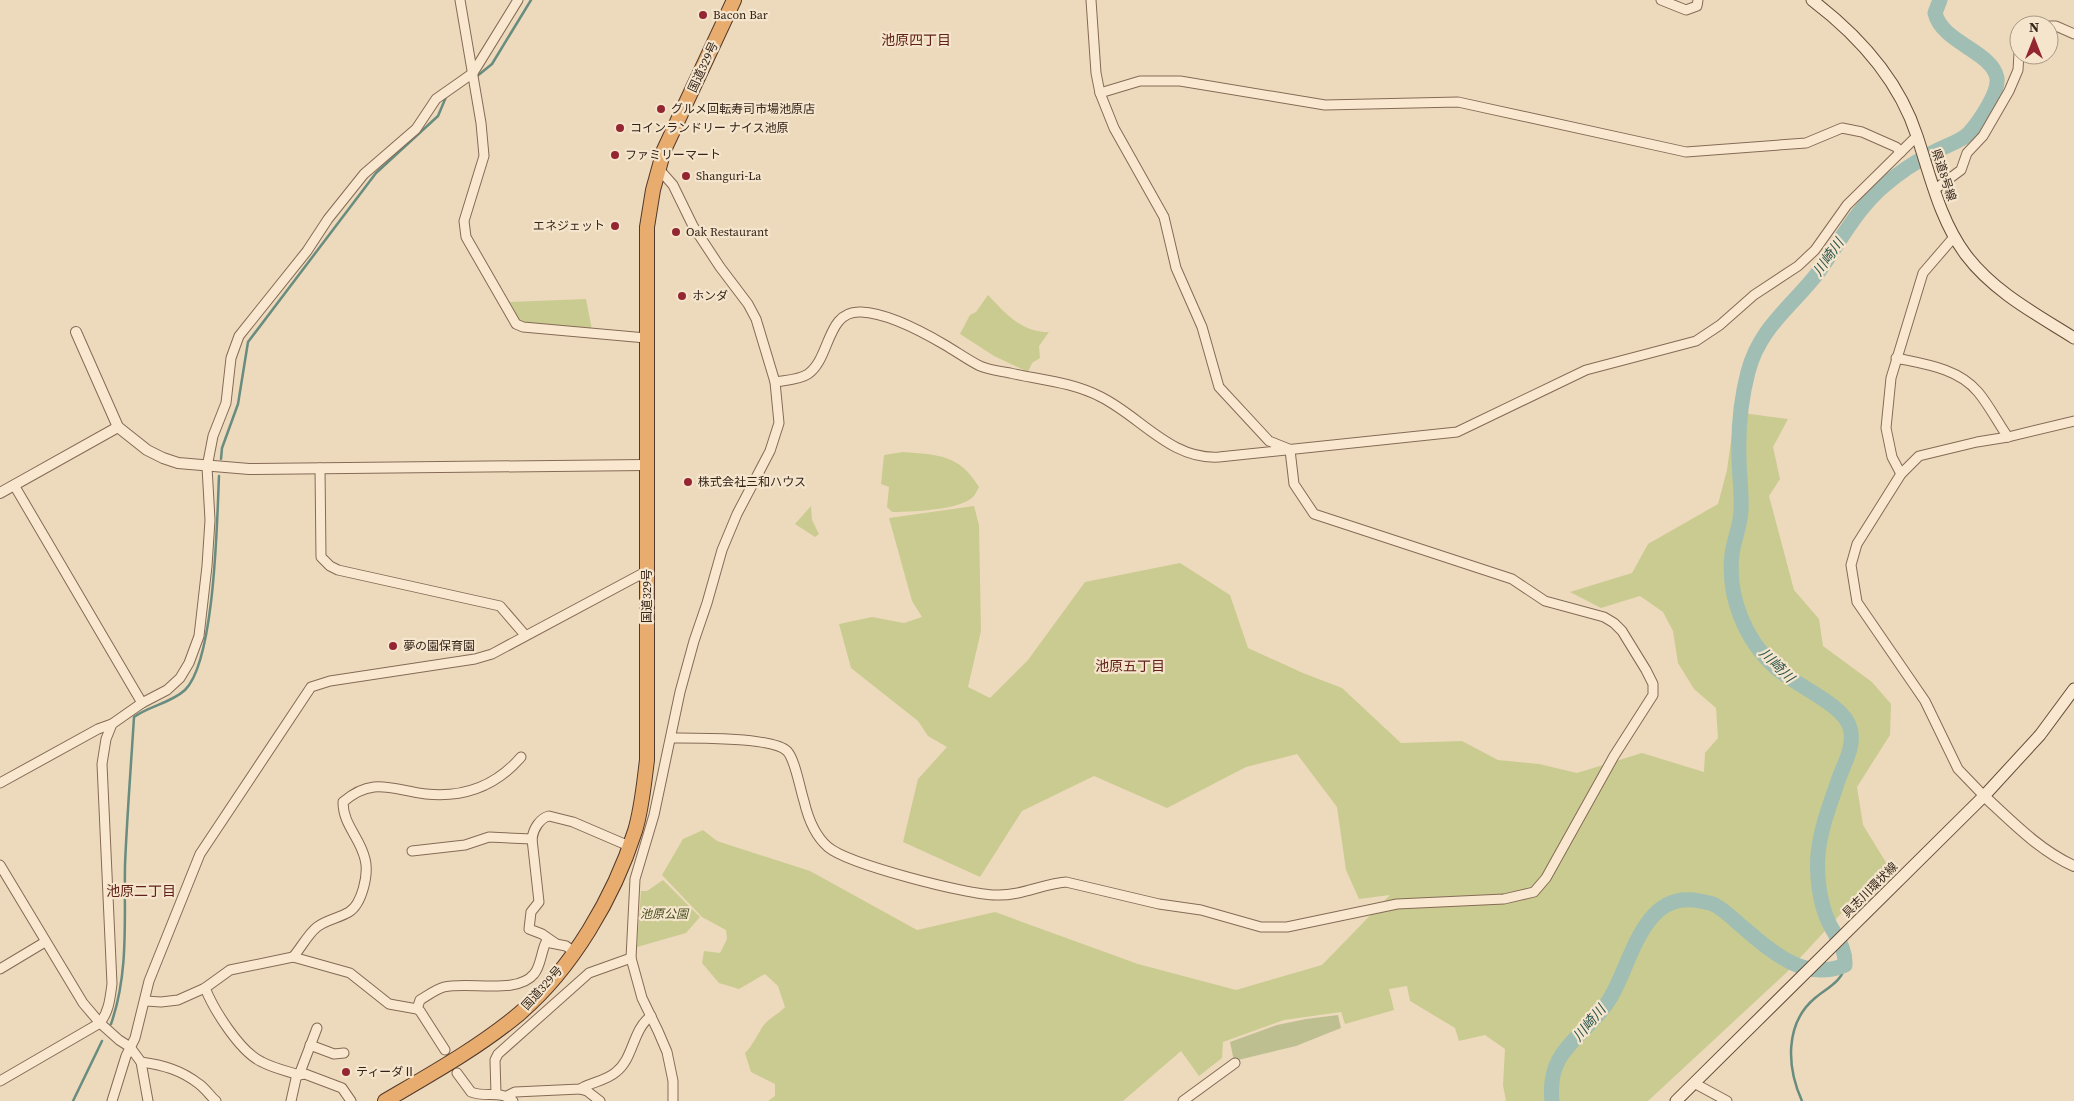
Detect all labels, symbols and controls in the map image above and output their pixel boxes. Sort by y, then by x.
place label: Bacon Bar [713,7,768,23]
marker: Bacon Bar [697,9,709,21]
north arrow [2009,15,2059,65]
text: N [2029,17,2039,37]
district label: 池原四丁目 [881,30,951,50]
street label: 国道329号 [684,39,722,95]
place label: グルメ回転寿司市場池原店 [671,101,815,117]
marker: グルメ回転寿司市場池原店 [655,103,667,115]
place label: コインランドリー ナイス池原 [630,120,788,136]
marker: コインランドリー ナイス池原 [614,122,626,134]
place label: ファミリーマート [625,147,721,163]
street label: 県道8号線 [1928,147,1960,203]
marker: ファミリーマート [609,149,621,161]
place label: Shanguri-La [696,168,762,184]
marker: Shanguri-La [680,170,692,182]
place label: エネジェット [533,218,605,234]
marker: エネジェット [609,220,621,232]
place label: Oak Restaurant [686,224,768,240]
marker: Oak Restaurant [670,226,682,238]
water label: 川崎川 [1808,232,1849,280]
place label: ホンダ [692,288,728,304]
marker: ホンダ [676,290,688,302]
place label: 株式会社三和ハウス [698,474,806,490]
marker: 株式会社三和ハウス [682,476,694,488]
street label: 国道329号 [639,569,655,623]
place label: 夢の園保育園 [403,638,475,654]
marker: 夢の園保育園 [387,640,399,652]
water label: 川崎川 [1755,643,1800,688]
district label: 池原五丁目 [1095,656,1165,676]
street label: 具志川環状線 [1839,859,1901,921]
district label: 池原二丁目 [106,881,176,901]
park label: 池原公園 [640,906,690,922]
street label: 国道329号 [518,963,566,1013]
water label: 川崎川 [1568,999,1611,1046]
place label: ティーダⅡ [356,1064,415,1080]
marker: ティーダⅡ [340,1066,352,1078]

